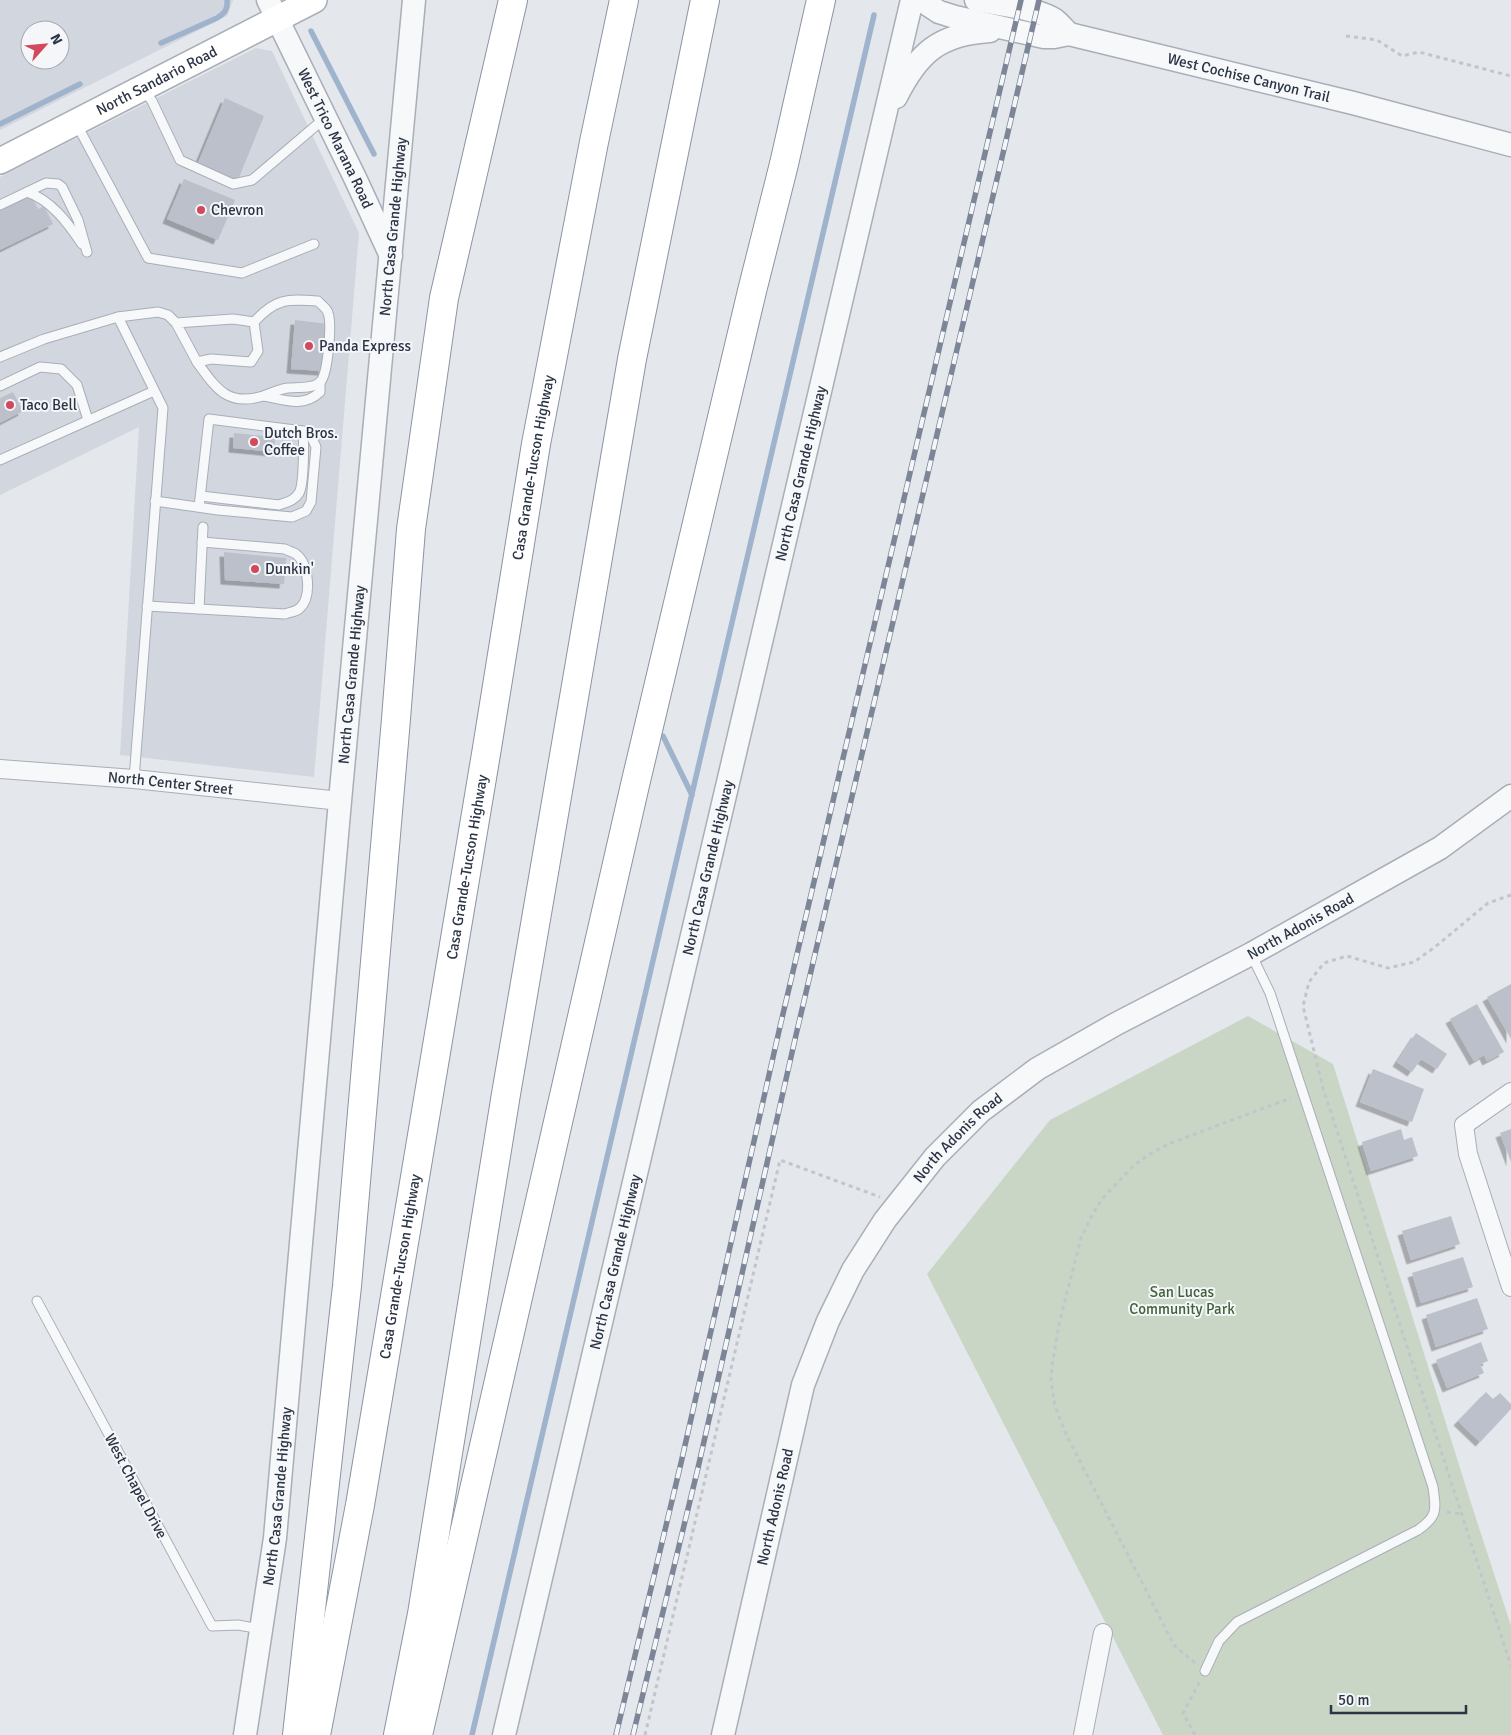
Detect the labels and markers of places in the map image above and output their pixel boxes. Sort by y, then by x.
place label: Chevron [211,201,264,219]
marker: Chevron [195,204,207,216]
place label: Panda Express [319,337,411,355]
marker: Panda Express [303,340,315,352]
place label: Taco Bell [20,396,77,414]
marker: Taco Bell [4,399,16,411]
place label: Dutch Bros. Coffee [264,424,338,459]
marker: Dutch Bros. Coffee [248,436,260,448]
place label: Dunkin' [265,560,314,578]
marker: Dunkin' [249,563,261,575]

